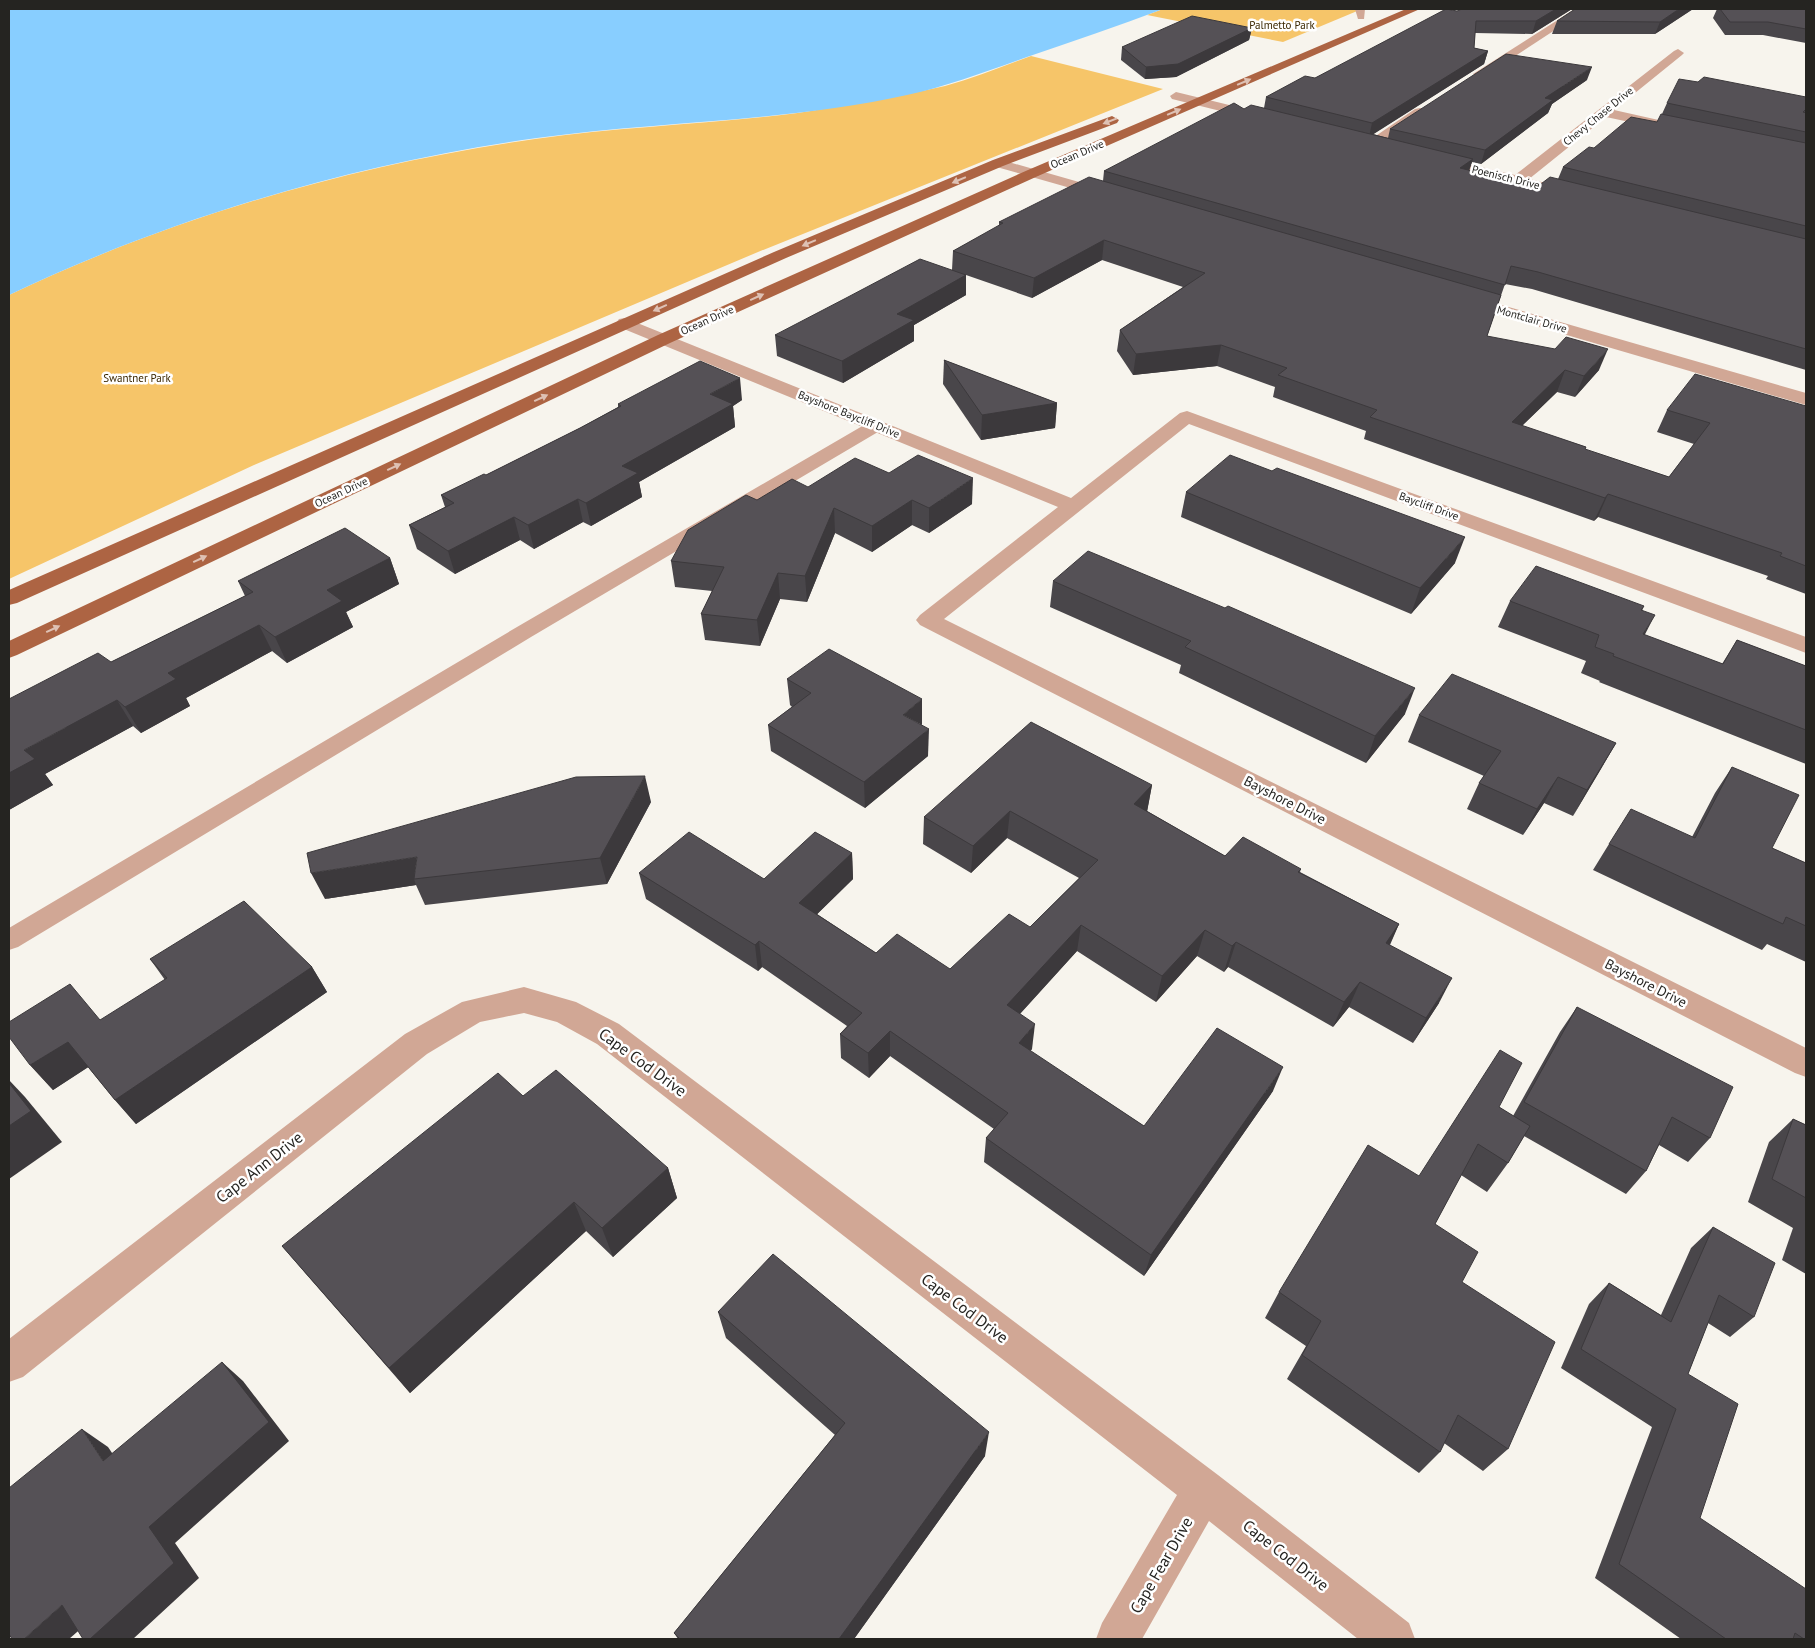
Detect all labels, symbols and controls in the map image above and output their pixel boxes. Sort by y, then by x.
park label: Palmetto Park [1249,18,1315,32]
one-way arrow [1237,78,1251,86]
street label: Chevy Chase Drive [1560,83,1636,149]
one-way arrow [1167,108,1182,116]
one-way arrow [1103,117,1117,125]
street label: Ocean Drive [1048,136,1106,172]
street label: Poenisch Drive [1471,162,1542,192]
one-way arrow [951,176,966,184]
one-way arrow [802,240,816,248]
one-way arrow [750,293,764,301]
street label: Ocean Drive [678,302,736,338]
street label: Montclair Drive [1495,302,1569,336]
one-way arrow [653,305,667,313]
park label: Swantner Park [103,371,172,385]
street label: Bayshore Baycliff Drive [796,387,902,441]
one-way arrow [534,393,548,401]
one-way arrow [387,463,401,471]
street label: Ocean Drive [312,473,370,510]
street label: Baycliff Drive [1397,489,1461,523]
one-way arrow [192,555,207,563]
one-way arrow [46,625,60,633]
street label: Bayshore Drive [1241,772,1329,828]
street label: Bayshore Drive [1602,955,1690,1011]
street label: Cape Cod Drive [595,1023,691,1101]
street label: Cape Ann Drive [212,1127,306,1207]
street label: Cape Cod Drive [918,1269,1012,1347]
street label: Cape Fear Drive [1125,1513,1197,1617]
street label: Cape Cod Drive [1239,1515,1333,1595]

